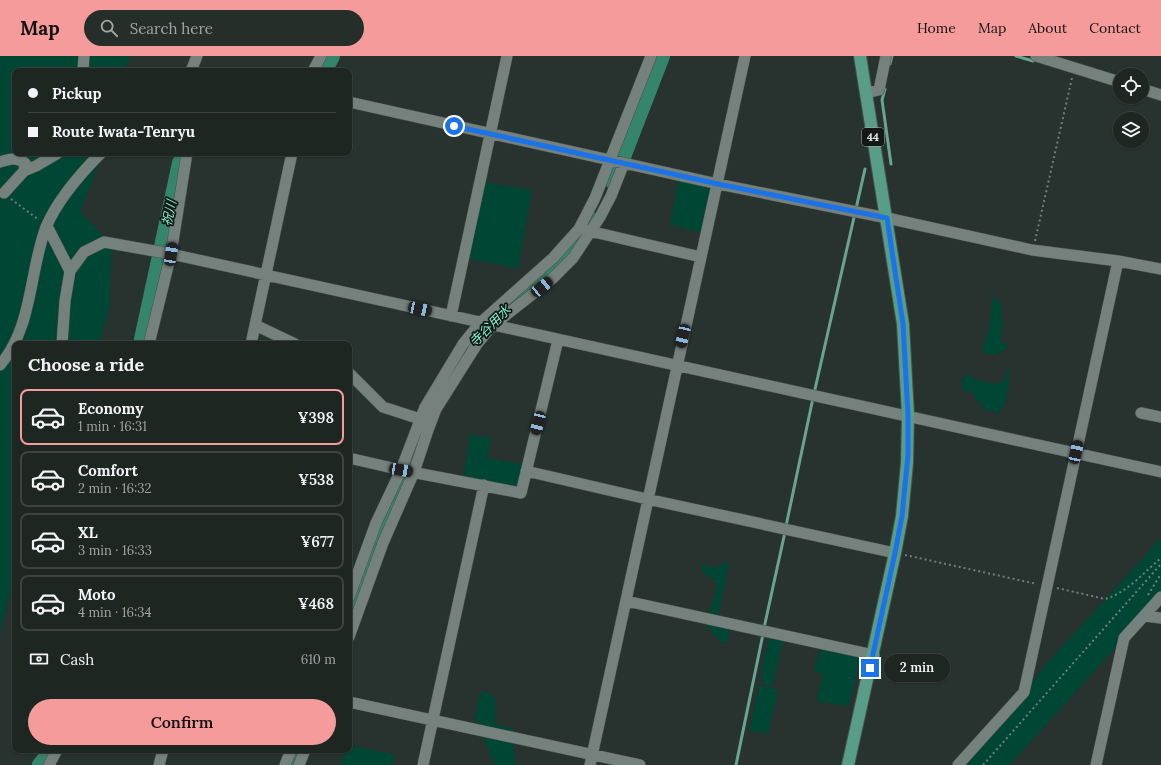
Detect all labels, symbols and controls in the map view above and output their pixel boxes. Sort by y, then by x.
search box [84,10,364,46]
text: Map [20,16,60,40]
icon: search [98,17,120,39]
text: Search here [130,19,213,38]
text: Home [917,19,956,37]
text: Map [978,19,1006,37]
text: About [1028,19,1067,37]
text: Contact [1089,19,1141,37]
map controls [1113,68,1149,148]
button: locate [1113,68,1149,104]
text: Pickup [52,84,101,103]
button: layers [1113,112,1149,148]
route start [445,117,463,135]
text: Route Iwata-Tenryu [52,122,195,141]
road number: 44 [862,128,884,146]
water label: 祝川 [158,197,180,227]
car [163,241,179,267]
car [529,275,555,299]
water label: 寺谷用水 [466,300,516,350]
car [407,301,433,317]
car [674,323,692,349]
text: Choose a ride [28,353,144,376]
icon: car [30,399,66,435]
text: Economy [78,399,143,418]
text: ¥398 [298,408,334,427]
car [529,410,547,436]
text: 1 min · 16:31 [78,418,147,435]
car [1068,439,1084,465]
icon: car [30,461,66,497]
text: Comfort [78,461,138,480]
car [388,462,414,478]
text: ¥538 [298,470,334,489]
text: 2 min · 16:32 [78,480,151,497]
icon: car [30,523,66,559]
text: XL [78,523,98,542]
text: ¥677 [301,532,334,551]
text: 3 min · 16:33 [78,542,152,559]
icon: car [30,585,66,621]
text: Moto [78,585,115,604]
text: ¥468 [298,594,334,613]
text: 4 min · 16:34 [78,604,152,621]
icon: cash [28,648,50,670]
text: Cash [60,650,94,669]
text: 610 m [301,651,336,668]
callout: 2 min [884,654,950,682]
route end [861,659,879,677]
text: 2 min [900,659,934,676]
button: Confirm [28,699,336,745]

